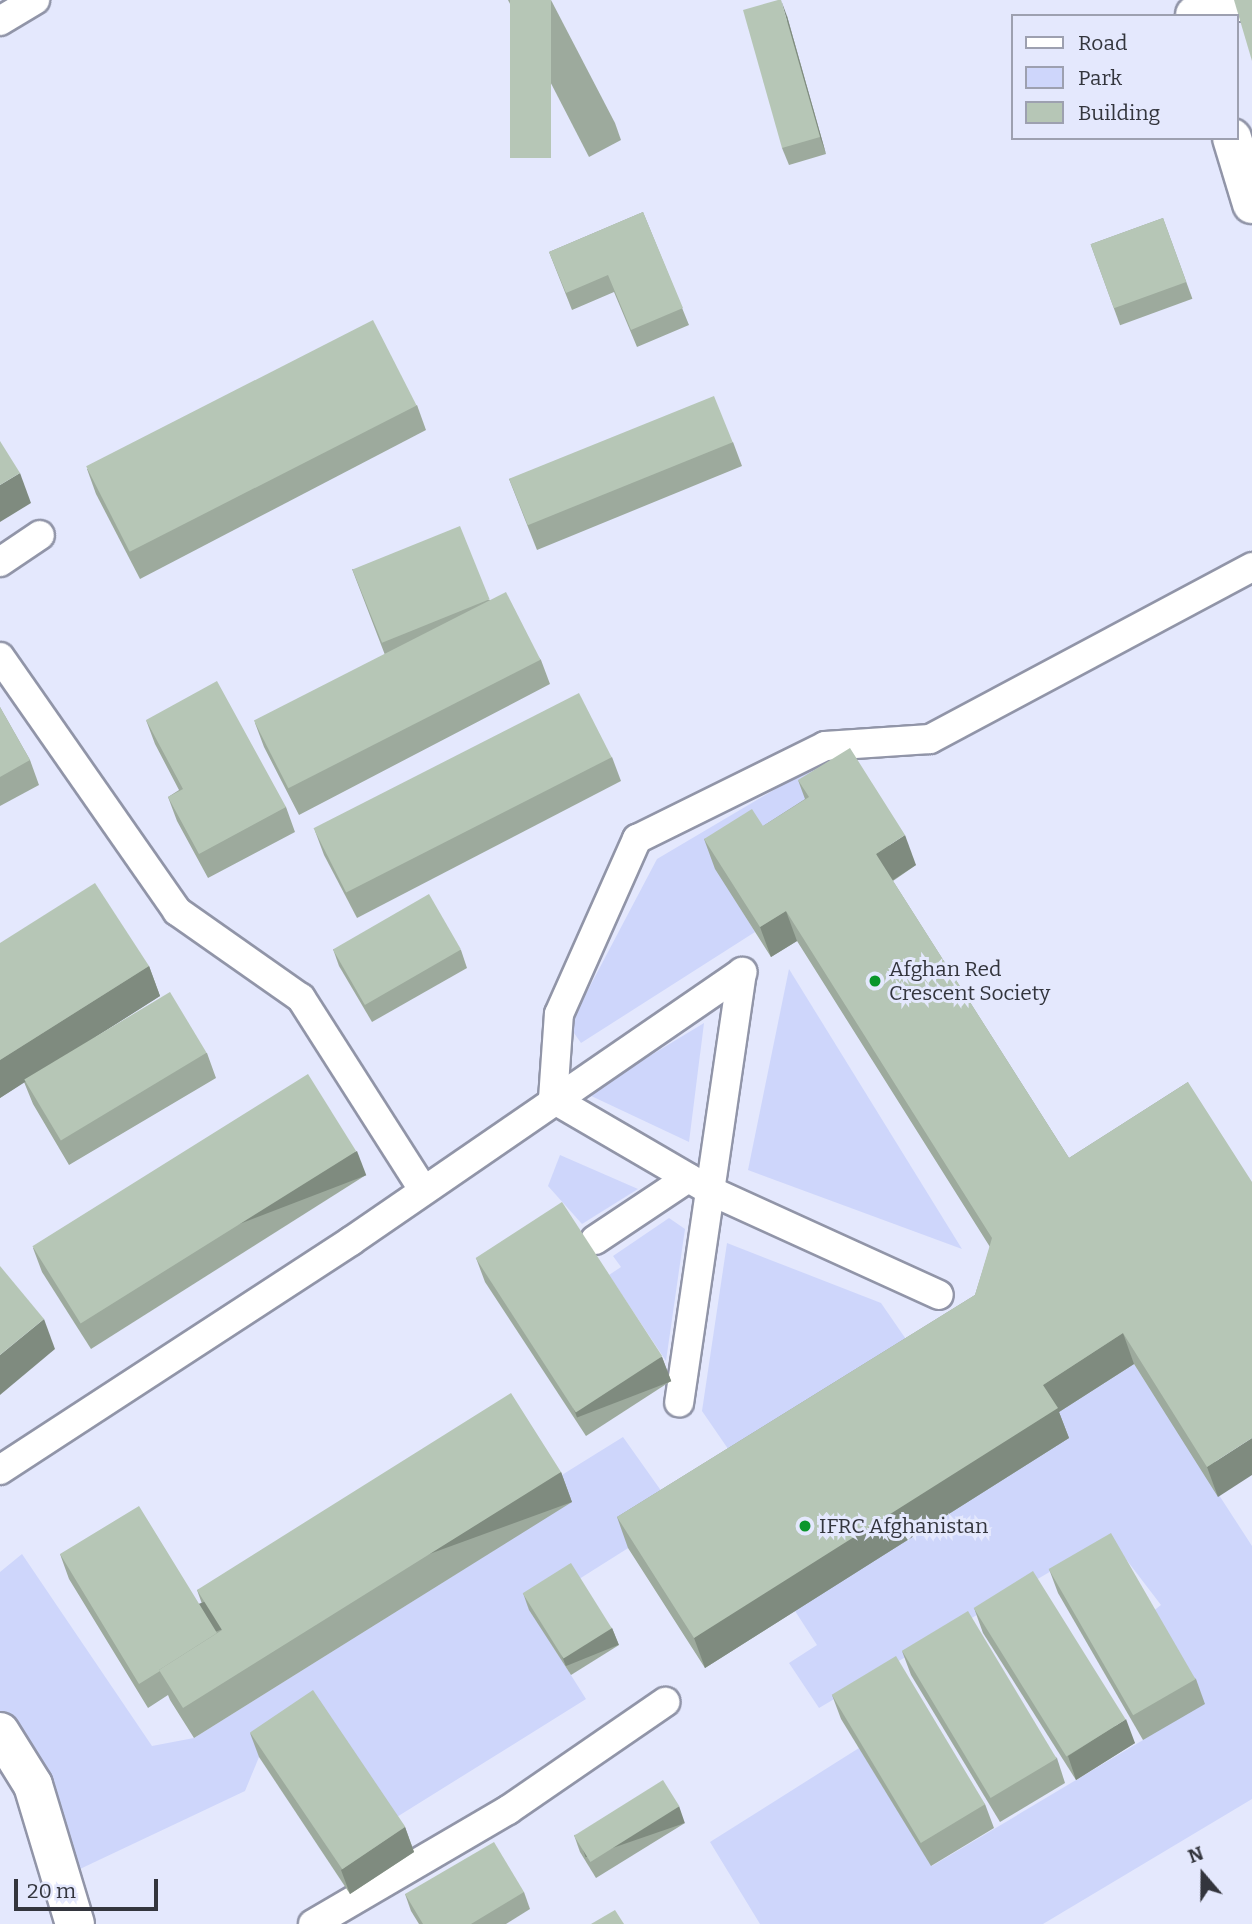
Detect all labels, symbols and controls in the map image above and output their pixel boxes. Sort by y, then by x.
legend [1010,14,1238,140]
text: Road [1078,30,1127,56]
text: Park [1078,65,1122,91]
text: Building [1078,100,1160,126]
place label: Afghan Red Crescent Society [889,956,1050,1006]
marker: Afghan Red Crescent Society [867,973,883,989]
place label: IFRC Afghanistan [819,1513,988,1539]
marker: IFRC Afghanistan [797,1518,813,1534]
north arrow [1168,1840,1238,1910]
text: N [1185,1841,1206,1868]
scale bar [18,1864,161,1908]
text: 20 m [27,1878,76,1904]

